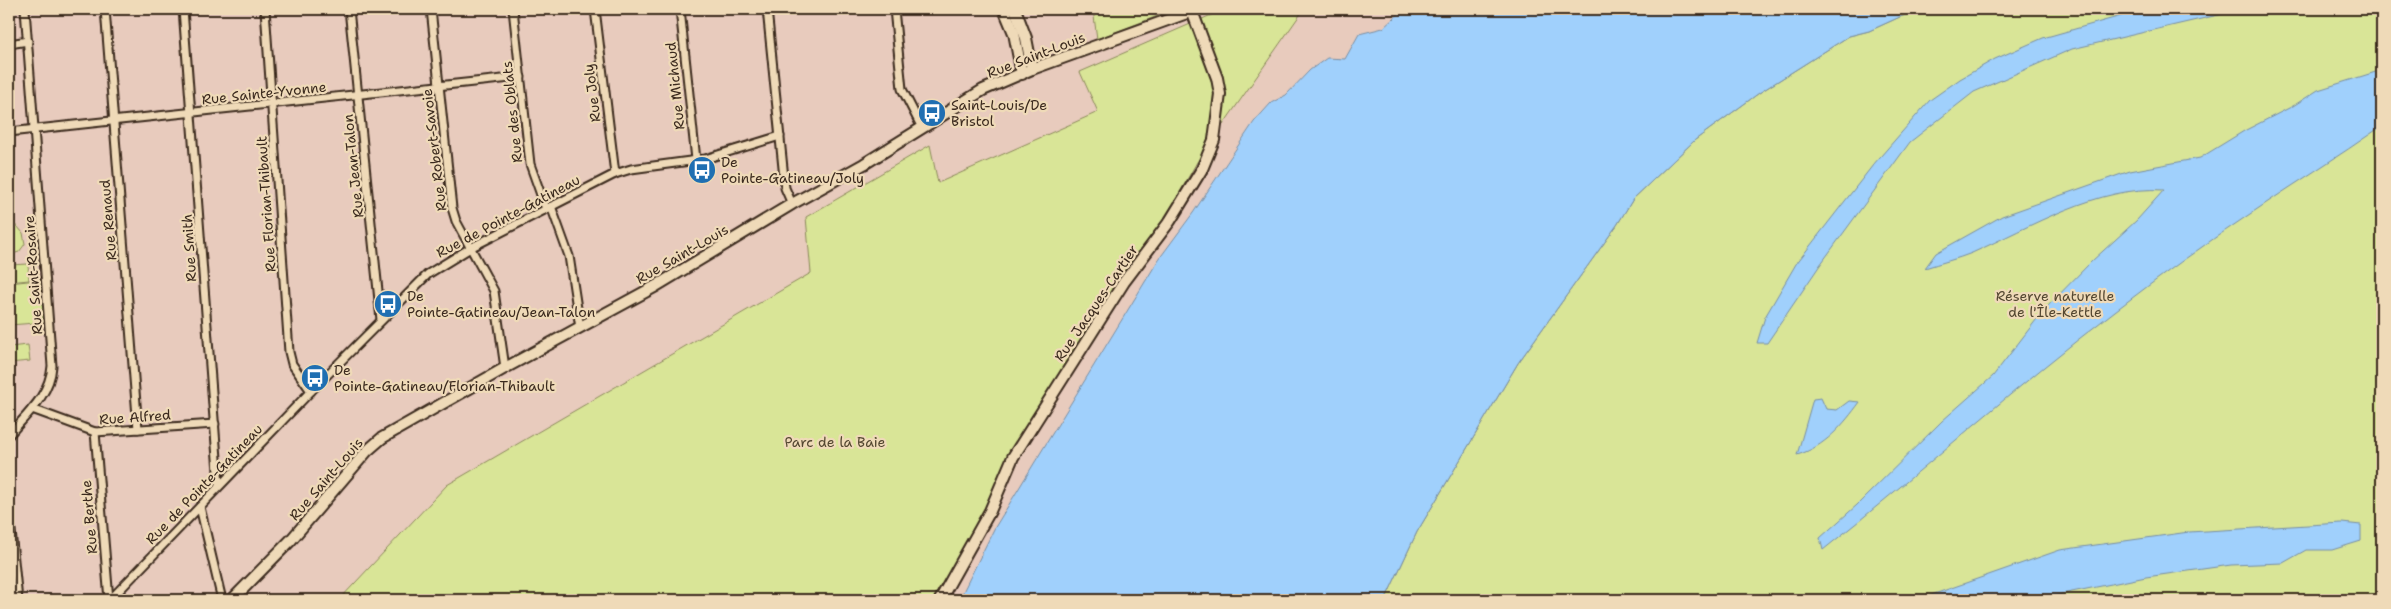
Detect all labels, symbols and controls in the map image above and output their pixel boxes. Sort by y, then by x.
street label: Rue Saint-Louis [984,28,1088,82]
street label: Rue Michaud [661,41,689,131]
street label: Rue des Oblats [498,60,526,164]
street label: Rue Joly [579,63,605,123]
street label: Rue Sainte-Yvonne [201,77,327,108]
street label: Rue Robert-Savoie [418,88,450,212]
place label: Saint-Louis/De Bristol [951,96,1047,130]
bus stop icon: Saint-Louis/De Bristol [917,98,947,128]
street label: Rue Jean-Talon [339,113,367,219]
street label: Rue Florian-Thibault [252,135,280,273]
place label: De Pointe-Gatineau/Joly [721,153,864,187]
bus stop icon: De Pointe-Gatineau/Joly [687,155,717,185]
street label: Rue de Pointe-Gatineau [433,170,583,262]
street label: Rue Renaud [95,179,120,261]
street label: Rue Smith [178,213,200,283]
street label: Rue Saint-Rosaire [20,215,46,335]
street label: Rue Saint-Louis [633,220,731,288]
street label: Rue Jacques-Cartier [1050,241,1142,365]
place label: De Pointe-Gatineau/Jean-Talon [407,287,596,321]
park label: Réserve naturelle de l'Île-Kettle [1996,287,2114,321]
bus stop icon: De Pointe-Gatineau/Jean-Talon [373,289,403,319]
place label: De Pointe-Gatineau/Florian-Thibault [334,361,555,395]
bus stop icon: De Pointe-Gatineau/Florian-Thibault [300,363,330,393]
street label: Rue Alfred [99,406,171,428]
street label: Rue de Pointe-Gatineau [142,420,266,548]
park label: Parc de la Baie [784,433,886,451]
street label: Rue Saint-Louis [285,434,367,524]
street label: Rue Berthe [77,479,101,555]

